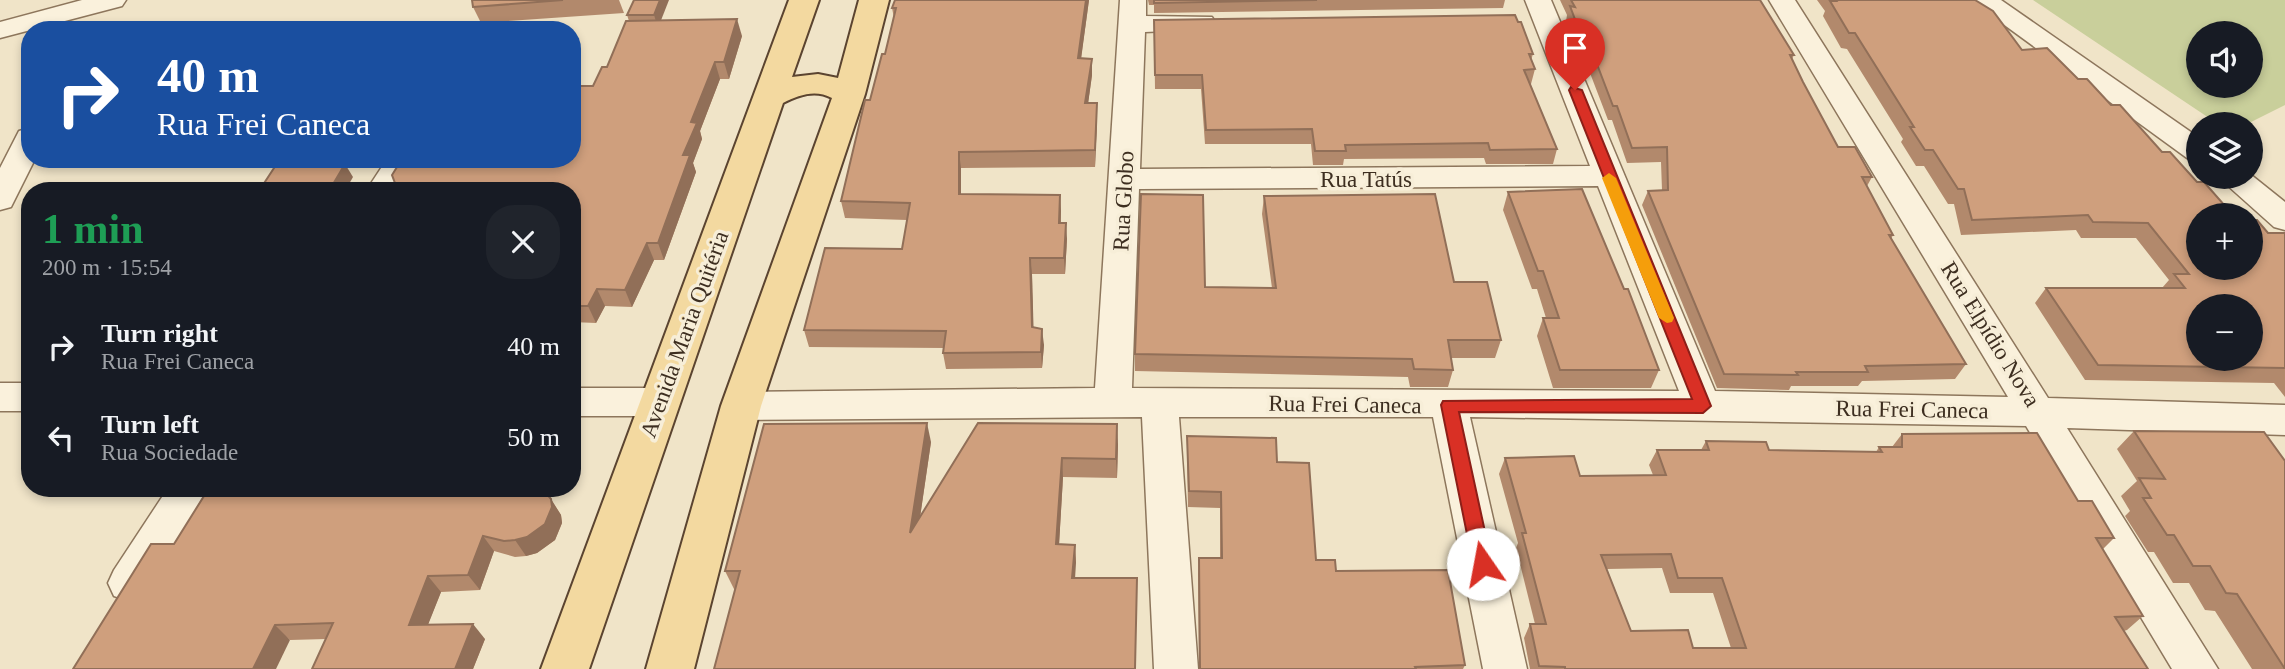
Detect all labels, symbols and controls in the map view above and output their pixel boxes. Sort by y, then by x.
pin [1545,18,1605,90]
map controls [2186,21,2263,371]
button: sound [2186,21,2263,98]
icon: arrive [1556,29,1594,67]
text: 40 m [157,48,259,103]
icon: right [42,49,133,140]
text: Rua Frei Caneca [157,106,370,142]
button: layers [2186,112,2263,189]
street label: Rua Globo [1108,150,1139,252]
street label: Rua Tatús [1320,167,1412,192]
button: + [2186,203,2263,280]
button: close [486,205,560,279]
text: 1 min [42,206,144,252]
street label: Avenida Maria Quitéria [635,227,733,441]
text: 200 m · 15:54 [42,255,172,280]
street label: Rua Elpídio Nova [1936,257,2045,411]
button: − [2186,294,2263,371]
text: Turn right [101,319,218,348]
icon: right [42,328,80,366]
text: 40 m [507,332,560,361]
text: Rua Frei Caneca [101,349,254,374]
street label: Rua Frei Caneca [1268,391,1422,418]
street label: Rua Frei Caneca [1835,396,1989,423]
text: Turn left [101,410,199,439]
icon: left [42,419,80,457]
text: 50 m [507,423,560,452]
text: Rua Sociedade [101,440,238,465]
position arrow [1446,527,1520,601]

